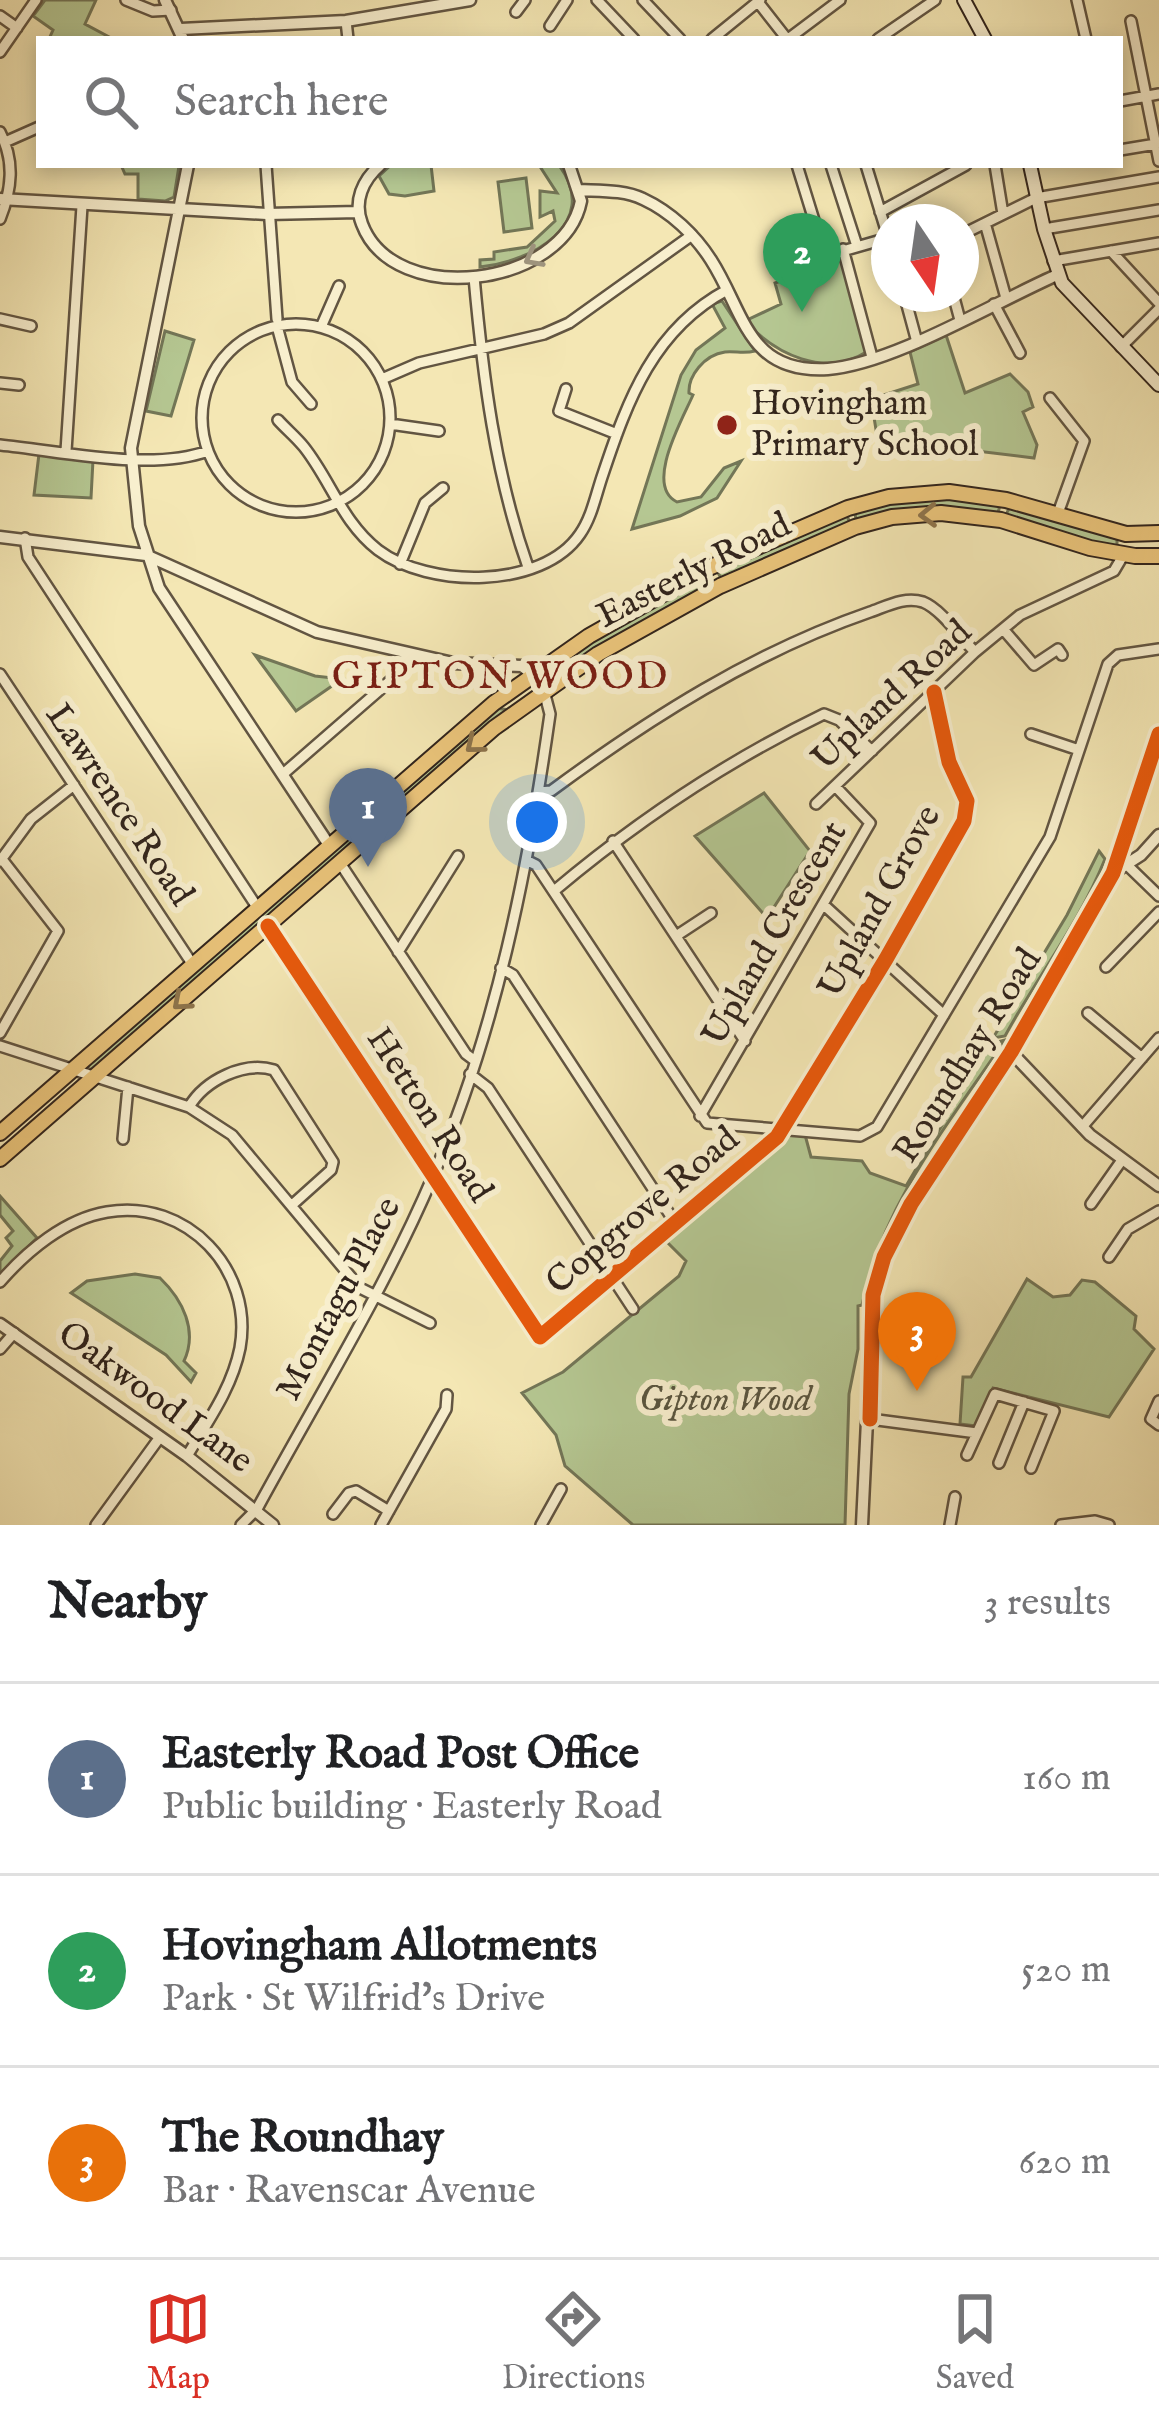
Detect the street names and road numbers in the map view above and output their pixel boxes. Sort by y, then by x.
street label: Easterly Road [589,502,799,640]
street label: Upland Road [802,610,982,782]
street label: Lawrence Road [34,695,204,916]
street label: Upland Grove [808,797,952,1007]
street label: Upland Crescent [692,813,858,1055]
street label: Roundhay Road [884,939,1053,1172]
street label: Hetton Road [355,1019,503,1212]
street label: Copgrove Road [537,1116,750,1305]
street label: Montagu Place [266,1189,412,1409]
street label: Oakwood Lane [48,1312,262,1484]

